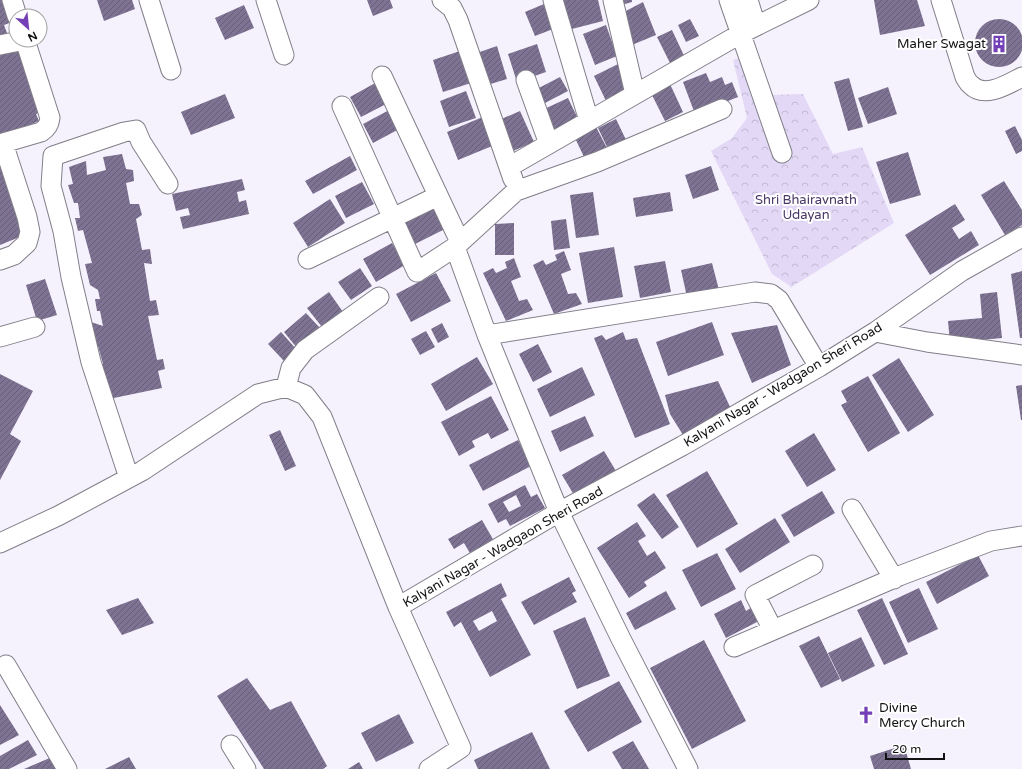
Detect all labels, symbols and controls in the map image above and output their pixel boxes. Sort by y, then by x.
north arrow [8,8,48,48]
text: N [25,29,39,44]
building icon: Maher Swagat [989,34,1009,54]
place label: Maher Swagat [897,36,986,52]
park label: Shri Bhairavnath Udayan [755,192,857,223]
street label: Kalyani Nagar - Wadgaon Sheri Road [681,319,885,451]
street label: Kalyani Nagar - Wadgaon Sheri Road [400,483,606,611]
place label: Divine Mercy Church [879,700,965,731]
church icon: Divine Mercy Church [856,705,876,725]
scale bar [886,735,944,761]
text: 20 m [892,742,921,756]

